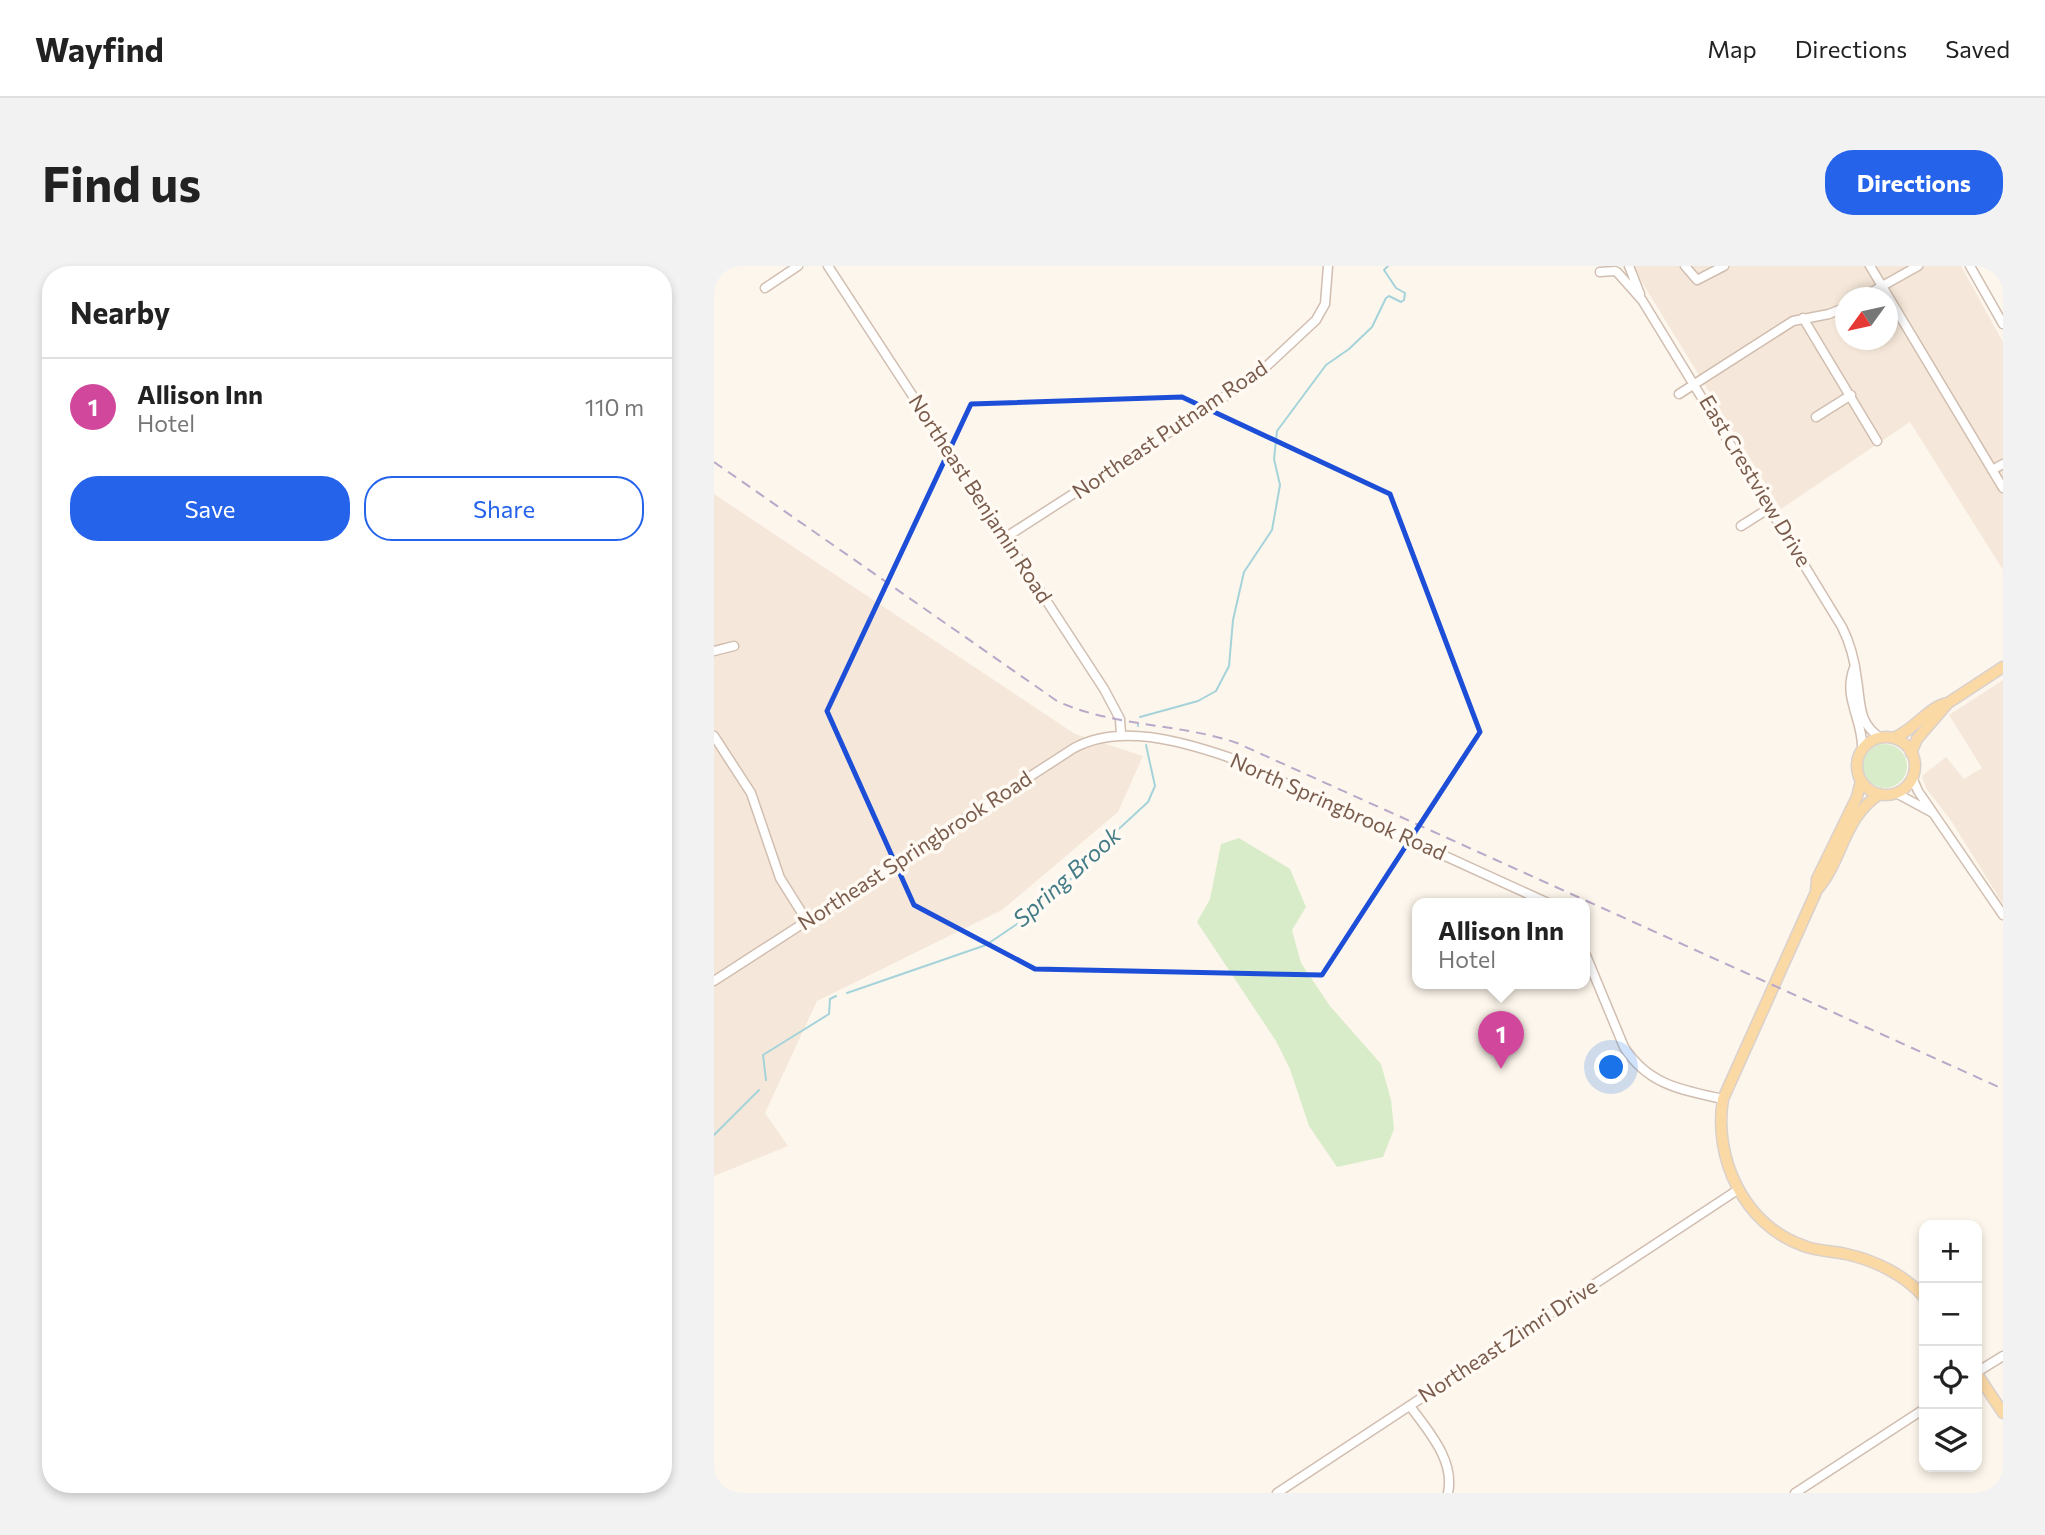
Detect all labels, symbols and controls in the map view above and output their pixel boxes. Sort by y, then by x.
text: Wayfind [35,28,164,69]
text: Map [1707,34,1757,63]
text: Directions [1795,34,1907,63]
text: Saved [1945,34,2010,63]
button: Directions [1825,150,2003,215]
text: Find us [42,152,201,212]
north arrow [1835,287,1898,350]
text: Nearby [70,293,170,330]
street label: Northeast Putnam Road [1067,354,1271,503]
text: Allison Inn [137,378,263,409]
street label: Northeast Benjamin Road [904,389,1058,607]
street label: East Crestview Drive [1695,390,1817,571]
text: 1 [88,393,98,421]
text: 110 m [585,393,644,421]
text: Hotel [137,409,195,437]
button: Save [70,476,350,541]
button: Share [364,476,644,541]
street label: North Springbrook Road [1227,747,1450,865]
street label: Northeast Springbrook Road [793,765,1036,935]
water label: Spring Brook [1006,820,1127,932]
popup [1412,898,1590,989]
text: Allison Inn [1438,914,1564,945]
text: Hotel [1438,945,1496,973]
pin: 1 [1478,1011,1524,1069]
your location [1594,1050,1628,1084]
map controls [1919,1220,1982,1472]
button: + [1919,1220,1982,1283]
street label: Northeast Zimri Drive [1413,1273,1601,1407]
button: − [1919,1283,1982,1346]
button: locate [1919,1346,1982,1409]
button: layers [1919,1409,1982,1472]

